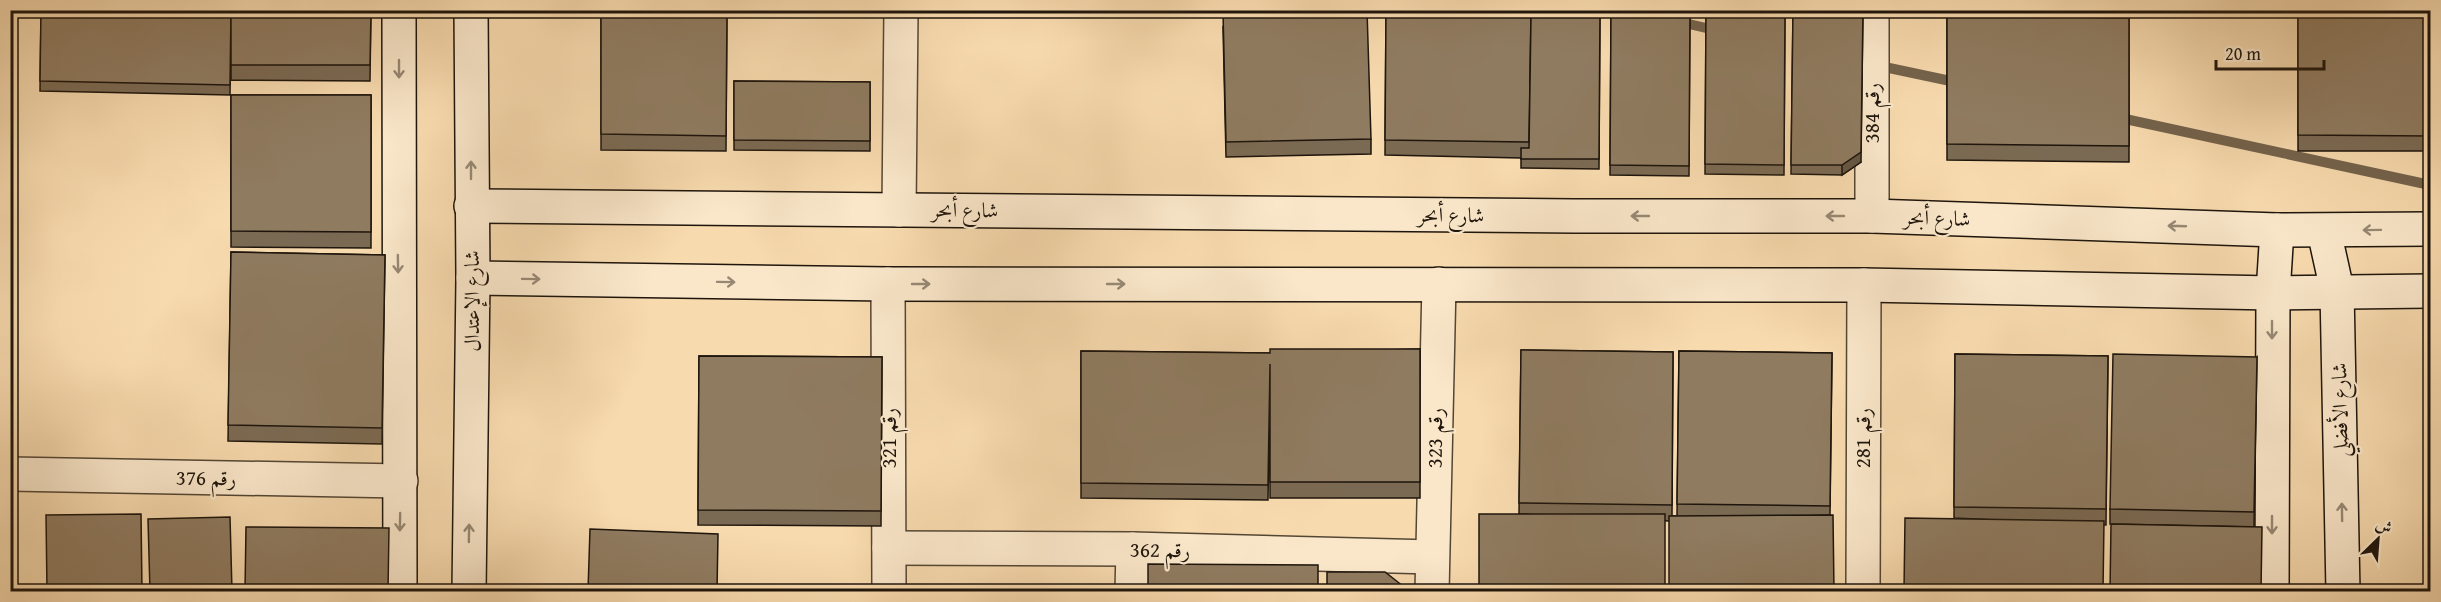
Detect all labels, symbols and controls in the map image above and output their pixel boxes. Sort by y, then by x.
scale bar [2216,33,2324,71]
text: 20 m [2225,40,2261,67]
one-way arrow [393,58,405,78]
street label: رقم 384 [1856,83,1892,143]
one-way arrow [465,161,477,181]
street label: شارع أبحر [929,193,999,229]
street label: شارع أبحر [1415,198,1485,234]
street label: شارع أبحر [1901,201,1971,237]
one-way arrow [1631,210,1651,222]
one-way arrow [1826,210,1846,222]
one-way arrow [2168,221,2188,232]
one-way arrow [2363,224,2383,236]
street label: شارع الإعتدال [456,250,490,352]
one-way arrow [392,253,404,273]
one-way arrow [521,273,541,285]
one-way arrow [716,276,736,288]
one-way arrow [911,278,931,290]
one-way arrow [1106,278,1126,290]
one-way arrow [2266,320,2278,340]
street label: شارع الأفضلي [2323,362,2361,457]
street label: رقم 323 [1418,407,1456,469]
street label: رقم 321 [873,408,909,468]
street label: رقم 281 [1847,408,1883,468]
street label: رقم 376 [175,461,237,499]
one-way arrow [2336,503,2347,523]
north arrow [2348,509,2408,569]
one-way arrow [394,511,406,531]
text: ش [2372,511,2397,540]
one-way arrow [2266,515,2278,535]
one-way arrow [464,524,475,544]
street label: رقم 362 [1129,533,1191,571]

